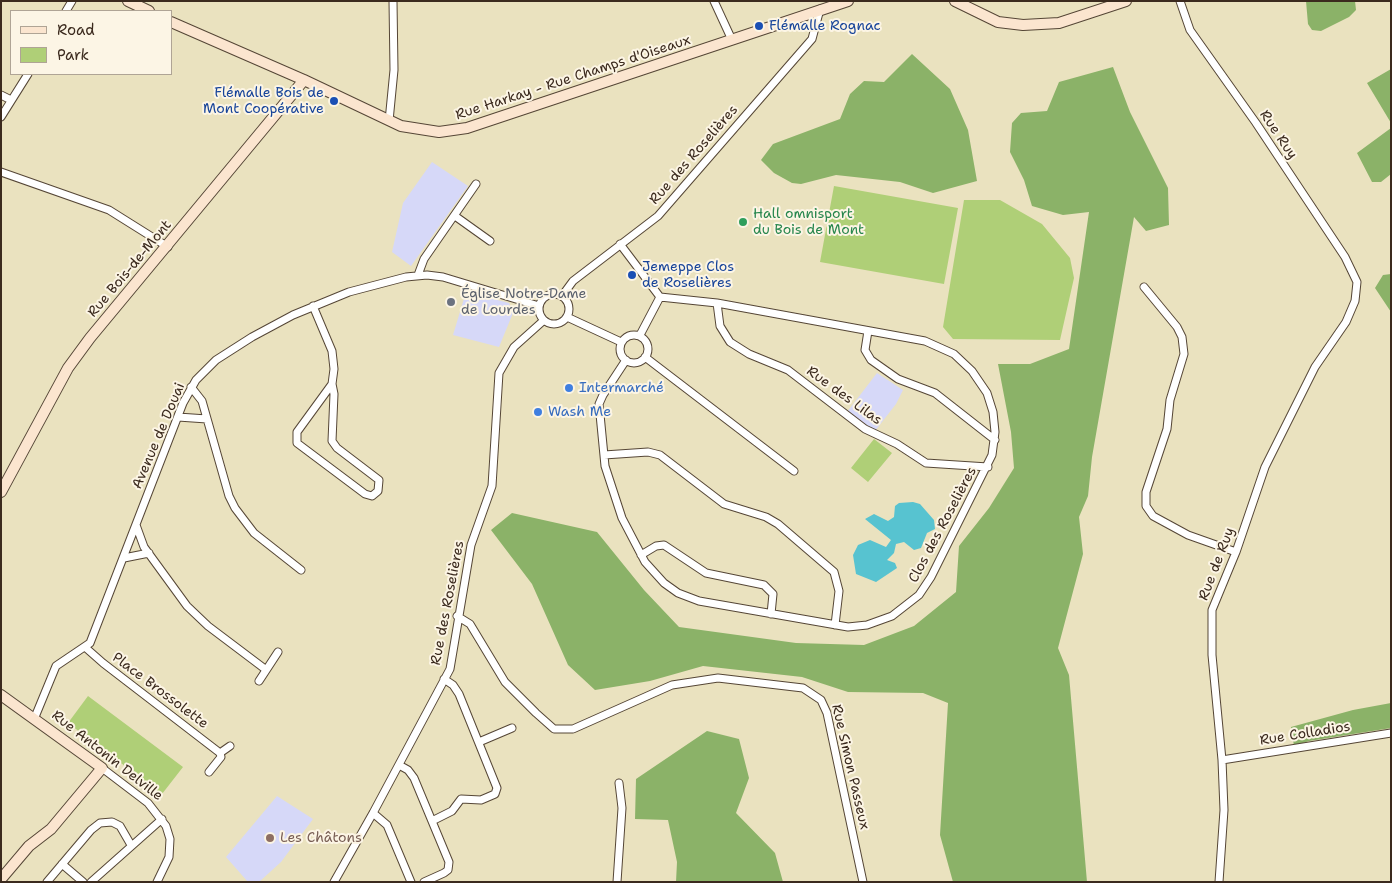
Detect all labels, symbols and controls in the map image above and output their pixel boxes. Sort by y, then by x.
legend [10,10,172,75]
place label: Flémalle Rognac [769,18,881,34]
text: Road [57,20,95,40]
marker: Flémalle Rognac [753,20,765,32]
street label: Rue Harkay - Rue Champs d'Oiseaux [453,32,693,124]
text: Park [57,45,89,65]
place label: Flémalle Bois de Mont Coopérative [203,85,324,118]
marker: Flémalle Bois de Mont Coopérative [328,95,340,107]
street label: Rue des Roselières [646,102,742,208]
street label: Rue Ruy [1256,107,1300,163]
place label: Hall omnisport du Bois de Mont [753,206,864,238]
marker: Hall omnisport du Bois de Mont [737,216,749,228]
street label: Rue Bois-de-Mont [85,217,175,321]
place label: Jemeppe Clos de Roselières [642,259,734,292]
marker: Jemeppe Clos de Roselières [626,269,638,281]
place label: Église Notre-Dame de Lourdes [461,286,586,318]
marker: Église Notre-Dame de Lourdes [445,296,457,308]
street label: Rue des Lilas [803,363,885,429]
street label: Avenue de Douai [129,380,189,492]
place label: Intermarché [579,380,664,396]
marker: Intermarché [563,382,575,394]
place label: Wash Me [548,404,611,420]
marker: Wash Me [532,406,544,418]
street label: Clos des Roselières [905,464,981,586]
street label: Rue de Ruy [1195,525,1239,603]
street label: Rue des Roselières [428,539,468,667]
street label: Place Brossolette [109,649,211,733]
street label: Rue Simon Passeux [827,703,873,831]
street label: Rue Antonin Delville [48,707,166,805]
street label: Rue Colladios [1259,719,1351,749]
place label: Les Châtons [280,830,362,846]
marker: Les Châtons [264,832,276,844]

